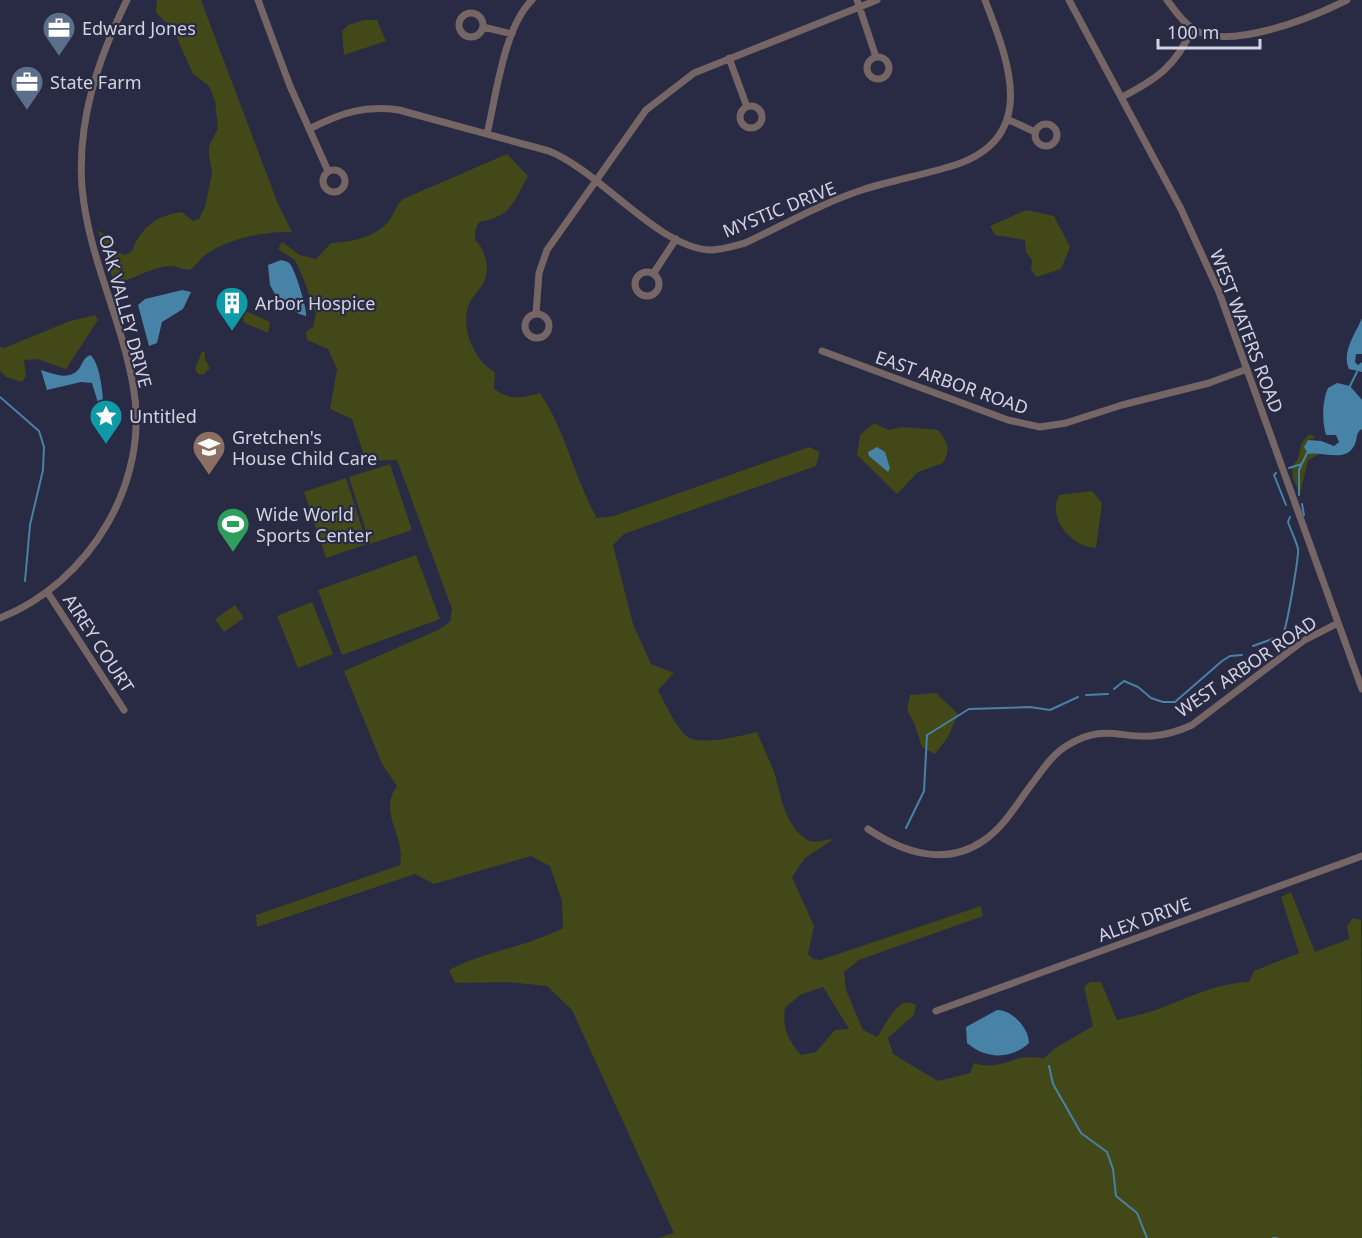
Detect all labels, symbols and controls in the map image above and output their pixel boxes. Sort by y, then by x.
office icon: Edward Jones [41,10,77,57]
scale bar [1158,12,1260,50]
place label: Edward Jones [82,16,196,40]
text: 100 m [1167,20,1219,44]
office icon: State Farm [9,64,45,111]
place label: State Farm [50,70,142,94]
street label: MYSTIC DRIVE [719,175,839,243]
street label: OAK VALLEY DRIVE [94,232,158,390]
street label: WEST WATERS ROAD [1205,246,1289,416]
building icon: Arbor Hospice [214,285,250,332]
place label: Arbor Hospice [255,291,375,315]
street label: EAST ARBOR ROAD [872,345,1032,419]
place icon: Untitled [88,398,124,445]
place label: Untitled [129,404,197,428]
place label: Gretchen's House Child Care [232,425,377,470]
school or university icon: Gretchen's House Child Care [191,429,227,476]
place label: Wide World Sports Center [256,502,372,547]
sports icon: Wide World Sports Center [215,506,251,553]
street label: AIREY COURT [58,589,140,697]
street label: WEST ARBOR ROAD [1171,610,1321,722]
street label: ALEX DRIVE [1094,891,1194,947]

